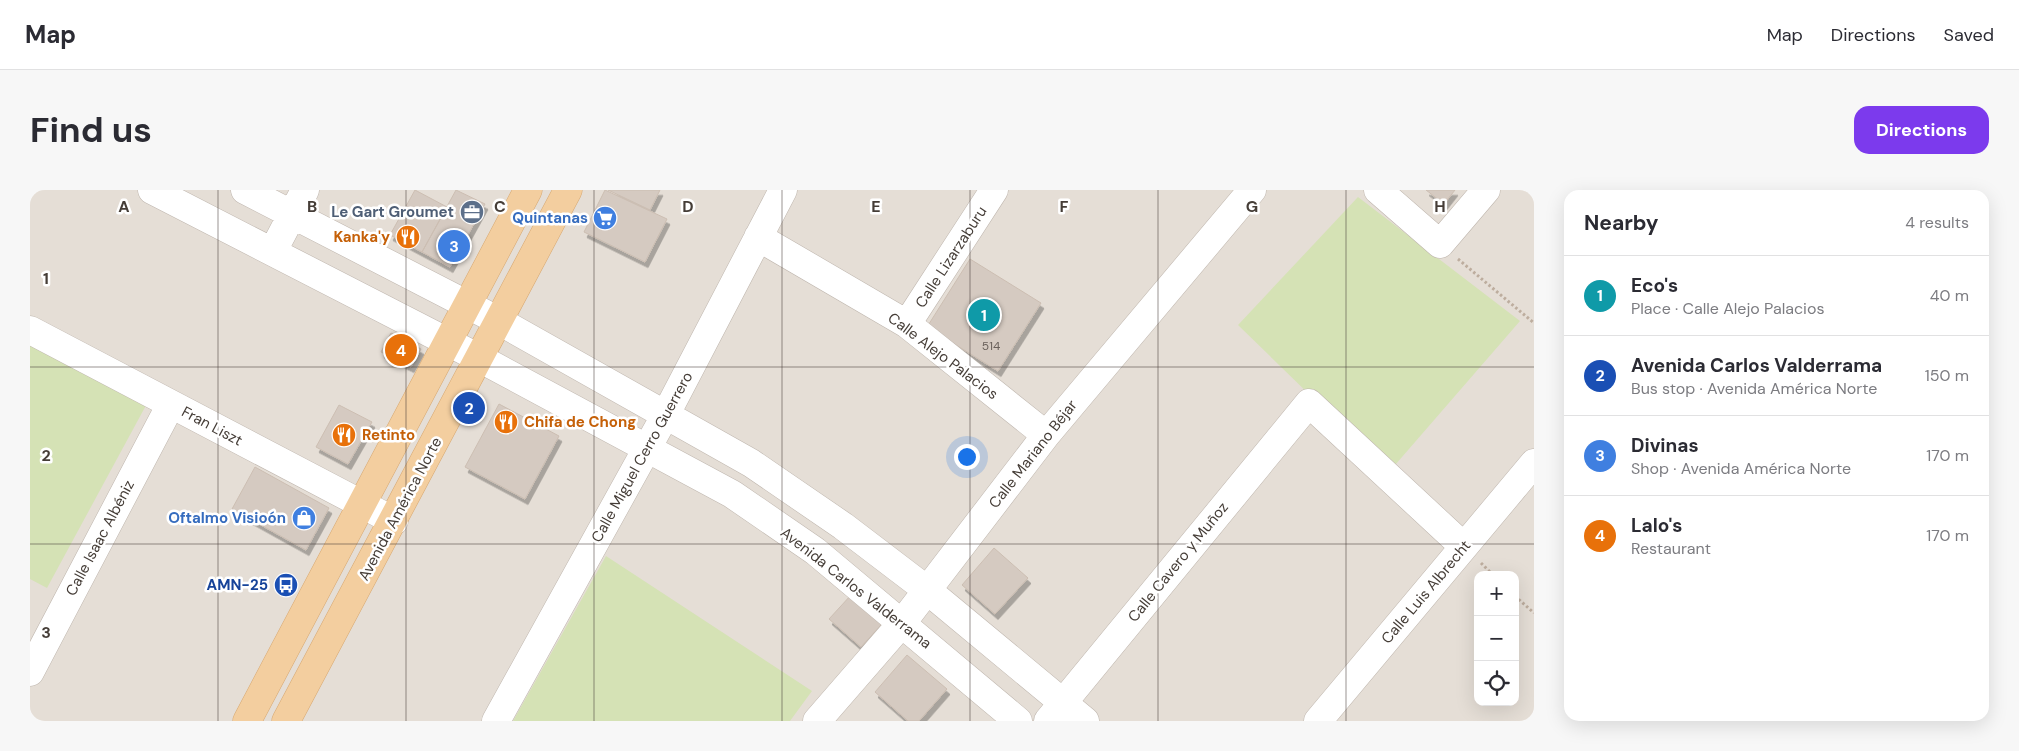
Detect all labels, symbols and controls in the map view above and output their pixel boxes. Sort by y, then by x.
text: Map [25,19,76,50]
text: Map [1767,23,1803,47]
text: Directions [1831,23,1916,47]
text: Saved [1944,23,1994,47]
button: Directions [1854,106,1989,154]
text: Find us [30,107,152,153]
text: A [118,196,130,217]
text: B [307,196,317,217]
text: C [494,196,506,217]
text: D [682,196,694,217]
text: E [871,196,881,217]
text: F [1060,196,1069,217]
text: G [1246,196,1258,217]
text: H [1434,196,1446,217]
office icon: Le Gart Groumet [459,199,485,225]
place label: Le Gart Groumet [331,202,454,222]
street label: Calle Lizarzaburu [911,202,991,312]
supermarket icon: Quintanas [592,205,618,231]
place label: Quintanas [512,208,588,228]
text: Nearby [1584,209,1658,237]
text: 4 results [1905,212,1969,233]
restaurant icon: Kanka'y [395,224,421,250]
place label: Kanka'y [334,227,390,247]
pin: 3 [438,227,470,265]
text: 1 [43,268,49,289]
text: Eco's [1631,273,1678,298]
text: 1 [1597,285,1603,306]
text: 40 m [1930,285,1969,306]
pin: 1 [968,296,1000,334]
text: Place · Calle Alejo Palacios [1631,298,1824,319]
street label: Calle Alejo Palacios [884,308,1002,404]
pin: 4 [385,331,417,369]
house number: 514 [982,338,1000,354]
text: Avenida Carlos Valderrama [1631,353,1882,378]
text: 2 [1595,365,1605,386]
text: 150 m [1925,365,1969,386]
street label: Calle Miguel Cerro Guerrero [587,368,697,546]
text: Bus stop · Avenida América Norte [1631,378,1877,399]
pin: 2 [453,389,485,427]
street label: Calle Mariano Béjar [984,395,1082,512]
street label: Fran Liszt [178,402,246,450]
restaurant icon: Chifa de Chong [493,409,519,435]
place label: Chifa de Chong [524,412,636,432]
restaurant icon: Retinto [331,422,357,448]
place label: Retinto [362,425,415,445]
text: Divinas [1631,433,1699,458]
street label: Avenida América Norte [354,434,446,584]
your location [954,444,980,470]
text: 2 [41,445,51,466]
text: 3 [1595,445,1605,466]
text: 170 m [1926,445,1969,466]
text: Shop · Avenida América Norte [1631,458,1851,479]
street label: Calle Isaac Albéniz [61,477,139,599]
street label: Calle Cavero y Muñoz [1123,498,1233,626]
shop icon: Oftalmo Visioón [291,505,317,531]
place label: Oftalmo Visioón [168,508,286,528]
text: Lalo's [1631,513,1682,538]
street label: Avenida Carlos Valderrama [776,523,936,653]
text: 4 [1595,525,1605,546]
text: 170 m [1926,525,1969,546]
street label: Calle Luis Albrecht [1377,536,1475,648]
text: Restaurant [1631,538,1711,559]
map controls [1474,571,1519,706]
button: + [1474,571,1519,616]
bus stop icon: AMN-25 [273,572,299,598]
place label: AMN-25 [207,575,268,595]
button: − [1474,616,1519,661]
text: 3 [41,622,51,643]
button: locate [1474,661,1519,706]

